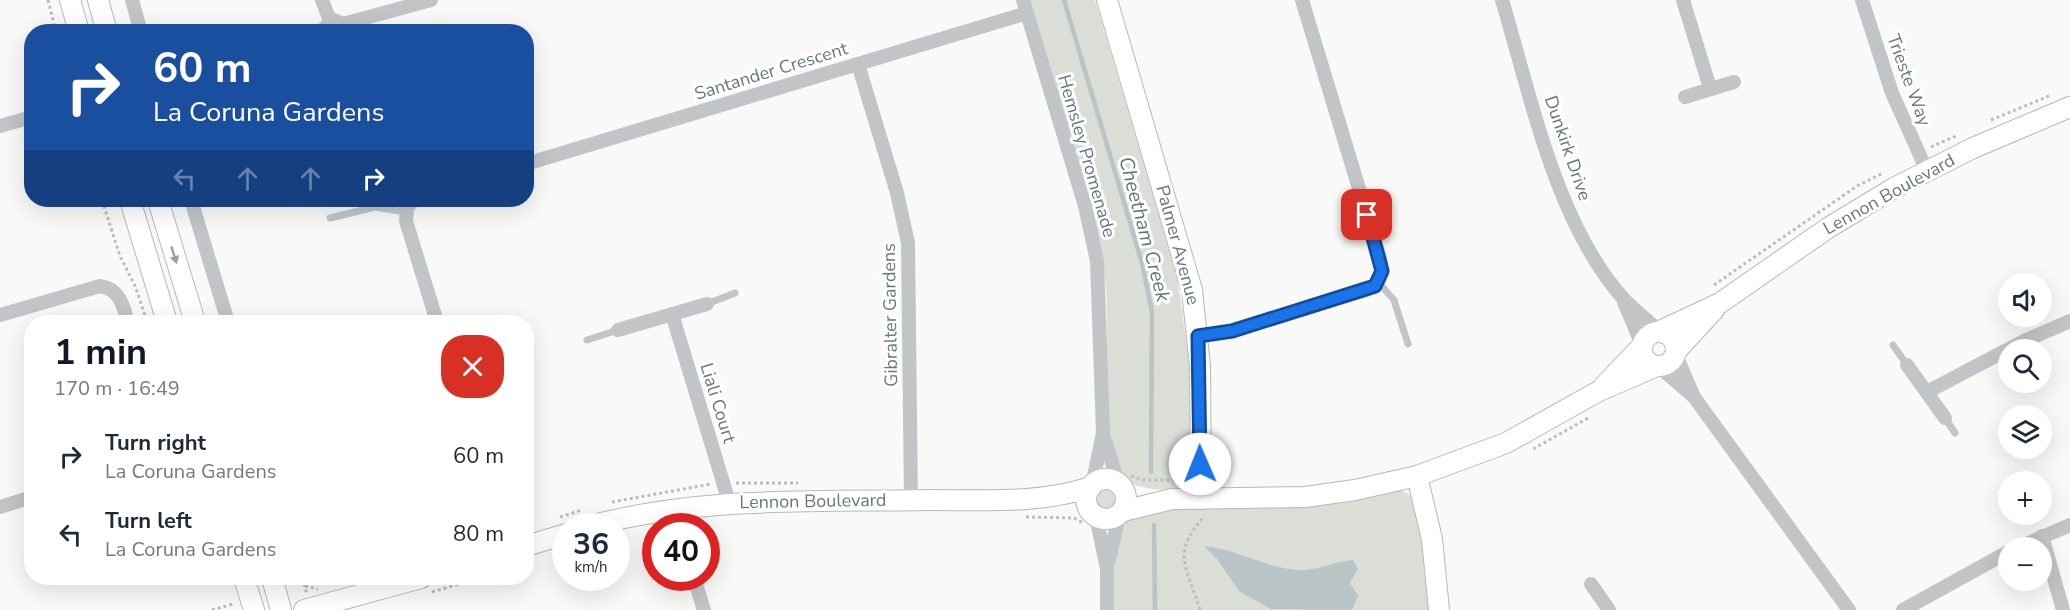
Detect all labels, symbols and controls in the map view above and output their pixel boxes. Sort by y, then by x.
street label: Trieste Way [1881,31,1937,130]
street label: Santander Crescent [691,36,851,106]
text: 60 m [153,40,252,97]
icon: right [54,48,132,126]
street label: Hemsley Promenade [1052,72,1122,240]
street label: Dunkirk Drive [1539,92,1597,204]
text: La Coruna Gardens [153,94,384,131]
street label: Lennon Boulevard [1819,148,1959,240]
water label: Cheetham Creek [1112,154,1177,306]
icon: left [168,162,201,195]
icon: ahead [231,162,264,195]
icon: ahead [294,162,327,195]
icon: right [357,162,390,195]
street label: Palmer Avenue [1150,182,1206,308]
pin [1341,189,1392,240]
icon: arrive [1350,198,1383,231]
street label: Gibralter Gardens [877,243,903,387]
one-way arrow [170,247,179,265]
map controls [1998,273,2052,591]
button: sound [1998,273,2052,327]
text: 1 min [54,328,147,377]
button: close [441,335,504,398]
button: search [1998,339,2052,393]
street label: Liali Court [694,360,742,447]
text: 170 m · 16:49 [54,375,180,402]
button: layers [1998,405,2052,459]
text: Turn right [105,428,206,458]
position arrow [1168,432,1232,496]
icon: right [54,440,87,473]
text: 60 m [453,441,504,471]
text: La Coruna Gardens [105,458,276,485]
button: + [1998,471,2052,525]
street label: Lennon Boulevard [739,488,887,514]
text: Turn left [105,506,192,536]
speed limit sign: 40 [642,513,720,591]
icon: left [54,518,87,551]
text: 80 m [453,519,504,549]
text: 36 [573,524,609,565]
text: La Coruna Gardens [105,536,276,563]
button: − [1998,537,2052,591]
text: km/h [574,557,608,577]

